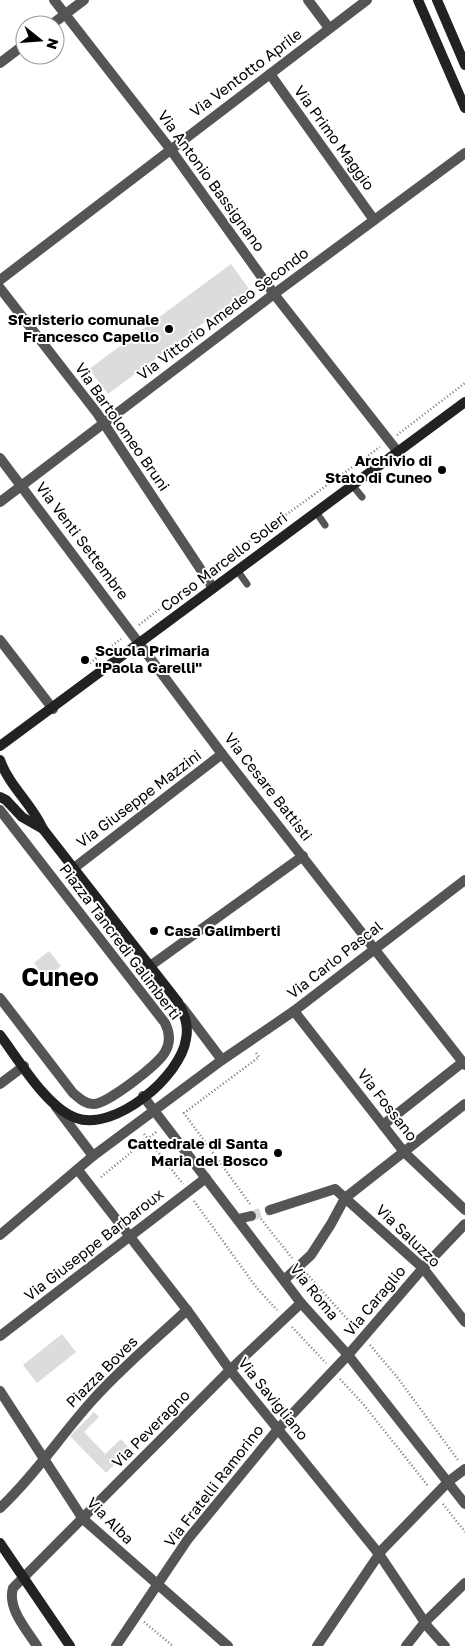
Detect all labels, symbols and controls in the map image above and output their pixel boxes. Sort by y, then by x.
north arrow [15,15,65,65]
street label: Via Ventotto Aprile [186,24,305,120]
text: N [43,36,63,52]
street label: Via Primo Maggio [291,82,379,193]
street label: Via Antonio Bassignano [155,106,269,254]
street label: Via Vittorio Amedeo Secondo [133,243,311,383]
place label: Sferisterio comunale Francesco Capello [8,310,159,345]
marker: Sferisterio comunale Francesco Capello [163,323,175,335]
street label: Via Bartolomeo Bruni [72,359,174,494]
place label: Archivio di Stato di Cuneo [325,451,432,486]
marker: Archivio di Stato di Cuneo [436,464,448,476]
street label: Via Venti Settembre [33,478,133,603]
street label: Corso Marcello Soleri [157,508,290,615]
place label: Scuola Primaria "Paola Garelli" [95,641,210,676]
marker: Scuola Primaria "Paola Garelli" [79,654,91,666]
street label: Via Cesare Battisti [221,729,317,844]
street label: Via Giuseppe Mazzini [72,745,204,851]
street label: Piazza Tancredi Galimberti [56,860,185,1023]
street label: Via Carlo Pascal [283,916,386,1002]
place label: Casa Galimberti [164,921,281,939]
marker: Casa Galimberti [148,925,160,937]
district label: Cuneo [21,961,99,992]
street label: Via Fossano [354,1065,422,1144]
place label: Cattedrale di Santa Maria del Bosco [127,1134,268,1169]
marker: Cattedrale di Santa Maria del Bosco [272,1147,284,1159]
street label: Via Giuseppe Barbaroux [20,1184,167,1304]
street label: Via Saluzzo [373,1200,445,1270]
street label: Via Roma [287,1260,343,1323]
street label: Via Caraglio [340,1262,409,1339]
street label: Piazza Boves [62,1332,141,1411]
street label: Via Savigliano [235,1353,313,1443]
street label: Via Peveragno [108,1386,193,1471]
street label: Via Fratelli Ramorino [160,1421,267,1550]
street label: Via Alba [84,1493,138,1547]

